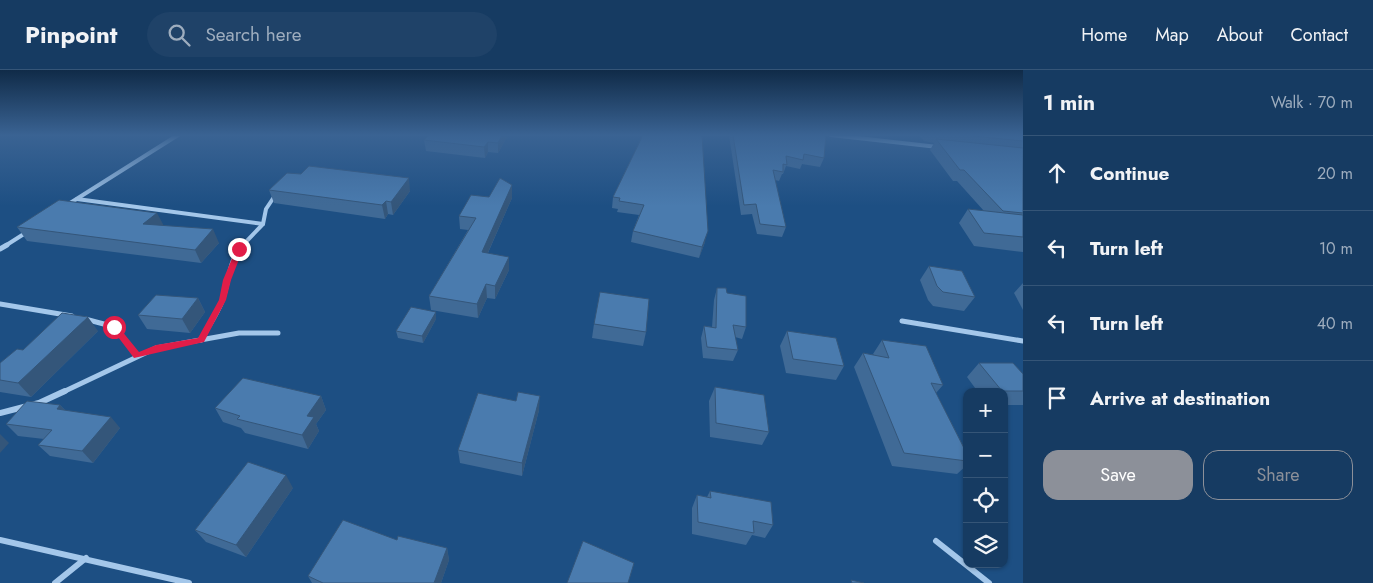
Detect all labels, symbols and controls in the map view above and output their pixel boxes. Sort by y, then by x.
search box [147,12,497,57]
text: Pinpoint [25,17,117,52]
icon: search [165,21,193,49]
text: Search here [205,21,302,48]
text: Home [1081,22,1127,48]
text: Map [1155,22,1189,48]
text: About [1217,22,1262,48]
text: Contact [1290,22,1348,48]
text: 1 min [1043,88,1095,118]
text: Walk · 70 m [1271,91,1353,114]
icon: ahead [1043,159,1071,187]
text: Continue [1090,160,1169,187]
text: 20 m [1317,162,1353,185]
icon: left [1043,234,1071,262]
text: Turn left [1090,235,1163,262]
text: 10 m [1319,237,1353,260]
route end [228,238,251,261]
icon: left [1043,309,1071,337]
text: Turn left [1090,310,1163,337]
text: 40 m [1317,312,1353,335]
route start [103,316,126,339]
icon: arrive [1043,384,1071,412]
text: Arrive at destination [1090,385,1270,412]
map controls [963,388,1008,568]
button: + [963,388,1008,433]
button: − [963,433,1008,478]
button: Save [1043,450,1193,500]
button: Share [1203,450,1353,500]
button: locate [963,478,1008,523]
button: layers [963,523,1008,568]

